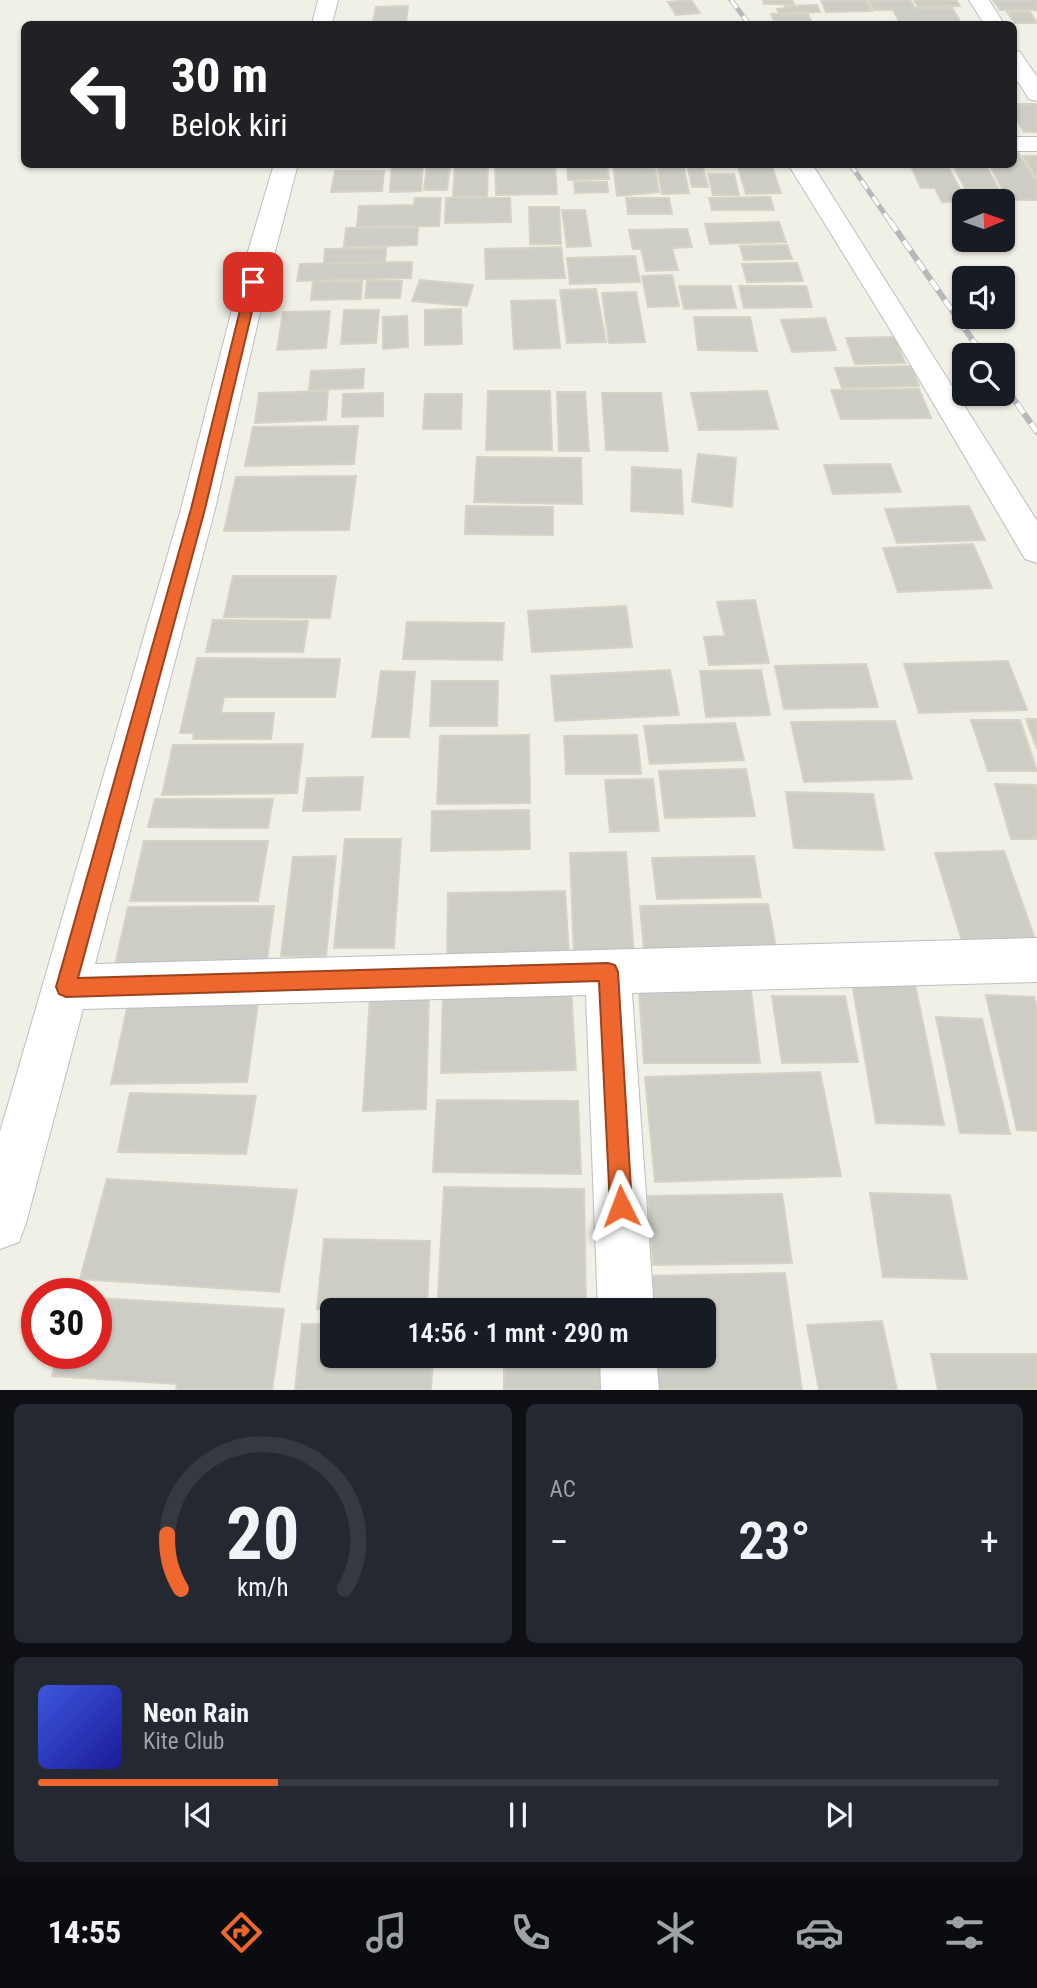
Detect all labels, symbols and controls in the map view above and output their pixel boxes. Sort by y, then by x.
text: 30 m [171,47,268,104]
icon: left [56,49,147,140]
text: Belok kiri [171,106,288,144]
north arrow [952,189,1015,252]
map controls [952,189,1015,406]
pin [223,252,283,312]
icon: arrive [234,263,272,301]
button: sound [952,266,1015,329]
button: search [952,343,1015,406]
position arrow [584,1169,658,1243]
speed limit sign: 30 [21,1278,112,1369]
text: 14:56 · 1 mnt · 290 m [407,1318,629,1348]
text: AC [550,1476,576,1503]
text: 20 [226,1492,300,1578]
text: 23° [738,1511,810,1572]
text: − [550,1520,569,1564]
text: + [980,1520,999,1564]
text: km/h [237,1573,288,1602]
text: Neon Rain [143,1698,249,1728]
text: Kite Club [143,1728,224,1755]
icon: previous [179,1796,217,1834]
icon: pause [499,1796,537,1834]
icon: next [820,1796,858,1834]
icon: directions [217,1908,266,1957]
icon: music [362,1908,411,1957]
icon: phone [506,1908,555,1957]
icon: climate [651,1908,700,1957]
icon: car [795,1908,844,1957]
icon: filters [940,1908,989,1957]
text: 14:55 [48,1913,121,1951]

